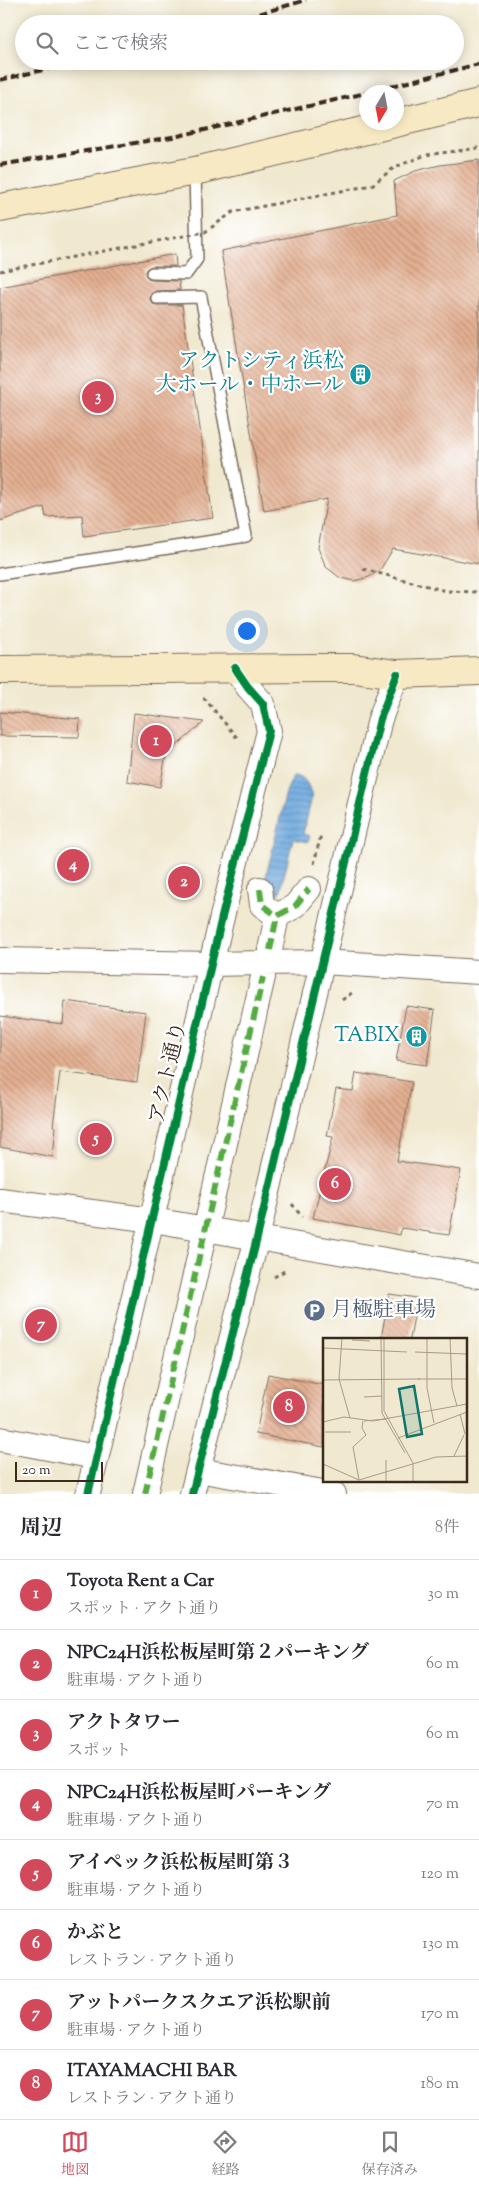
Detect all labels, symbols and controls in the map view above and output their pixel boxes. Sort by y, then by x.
search box [15,15,464,70]
icon: search [33,29,61,57]
text: ここで検索 [73,31,168,58]
north arrow [359,85,404,130]
place label: アクトシティ浜松 大ホール・中ホール [156,347,344,401]
building icon: アクトシティ浜松 大ホール・中ホール [348,362,372,386]
pin: 3 [82,378,114,416]
your location [234,618,260,644]
pin: 1 [140,722,172,760]
pin: 4 [57,846,89,884]
pin: 2 [168,863,200,901]
street label: アクト通り [143,1019,195,1127]
place label: TABIX [334,1021,400,1051]
building icon: TABIX [404,1024,428,1048]
pin: 5 [80,1120,112,1158]
pin: 6 [319,1165,351,1203]
place label: 月極駐車場 [331,1296,436,1326]
parking icon: 月極駐車場 [303,1299,327,1323]
pin: 7 [25,1306,57,1344]
inset map [323,1338,466,1482]
pin: 8 [273,1388,305,1426]
scale bar [15,1459,102,1482]
text: 20 m [22,1461,51,1481]
text: 周辺 [20,1514,62,1544]
text: 8件 [435,1517,459,1540]
text: Toyota Rent a Car [67,1568,214,1595]
text: 1 [33,1583,39,1606]
text: 30 m [428,1583,459,1606]
text: スポット · アクト通り [67,1598,221,1621]
text: NPC24H浜松板屋町第２パーキング [67,1640,369,1667]
text: 2 [32,1653,40,1676]
text: 60 m [426,1653,459,1676]
text: 駐車場 · アクト通り [67,1670,205,1693]
text: アクトタワー [67,1710,180,1737]
text: 3 [33,1723,39,1746]
text: 60 m [426,1723,459,1746]
text: スポット [67,1740,131,1763]
text: NPC24H浜松板屋町パーキング [67,1780,331,1807]
text: 4 [32,1793,40,1816]
text: 70 m [426,1793,459,1816]
text: 駐車場 · アクト通り [67,1810,205,1833]
text: アイペック浜松板屋町第３ [67,1850,293,1877]
text: 5 [33,1863,39,1886]
text: 120 m [421,1863,459,1886]
text: 駐車場 · アクト通り [67,1880,205,1903]
text: かぶと [67,1920,124,1947]
text: 6 [32,1933,40,1956]
text: 130 m [422,1933,459,1956]
text: レストラン · アクト通り [67,1950,237,1973]
text: アットパークスクエア浜松駅前 [67,1990,331,2017]
text: 7 [32,2003,40,2026]
text: 170 m [421,2003,459,2026]
text: 駐車場 · アクト通り [67,2020,205,2043]
text: ITAYAMACHI BAR [67,2058,237,2085]
text: 8 [32,2073,40,2096]
text: 180 m [420,2073,459,2096]
text: レストラン · アクト通り [67,2088,237,2111]
tab: 地図 [61,2128,89,2181]
tab: 経路 [211,2128,239,2181]
tab: 保存済み [362,2128,418,2181]

